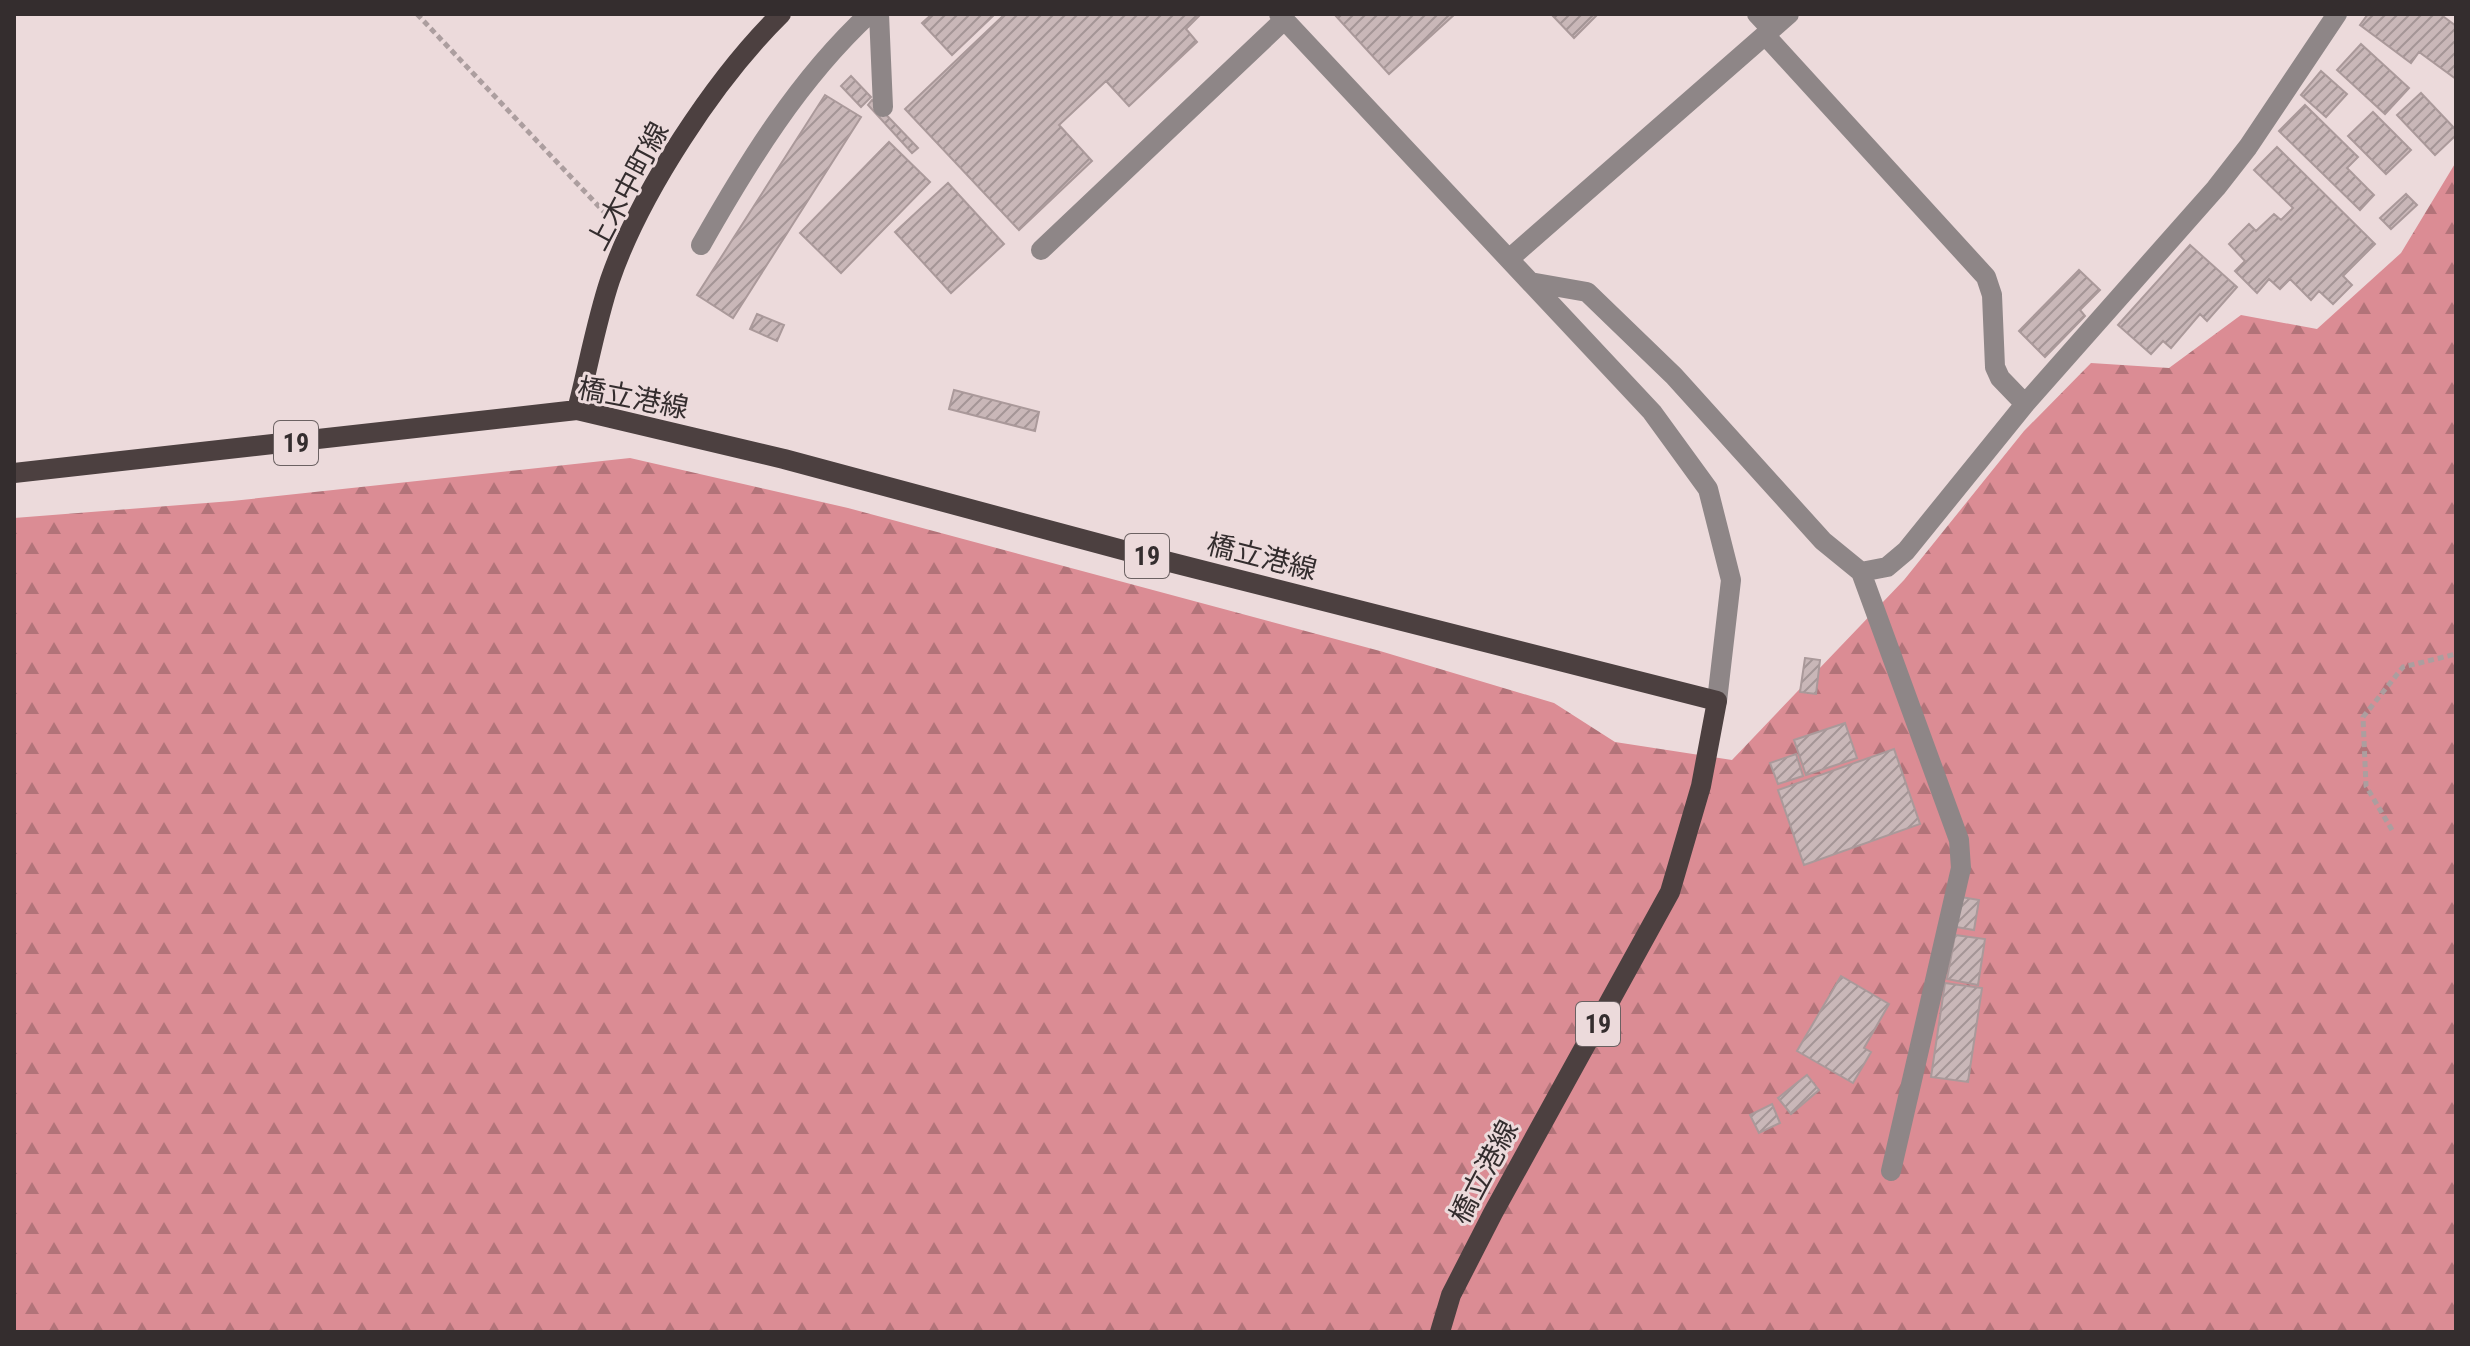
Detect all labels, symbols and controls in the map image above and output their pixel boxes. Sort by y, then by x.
street label: 上木中町線 [581,116,675,256]
street label: 橋立港線 [575,371,691,425]
road number: 19 [274,421,318,465]
street label: 橋立港線 [1204,527,1320,587]
road number: 19 [1125,534,1169,578]
road number: 19 [1576,1002,1620,1046]
street label: 橋立港線 [1443,1115,1525,1229]

